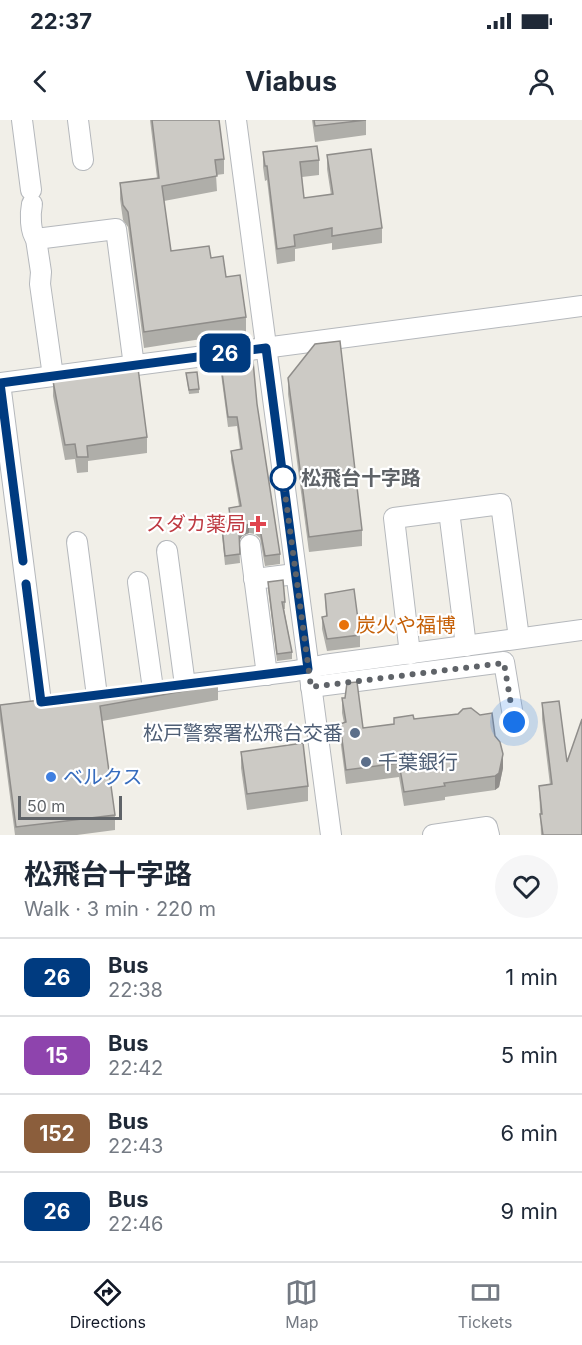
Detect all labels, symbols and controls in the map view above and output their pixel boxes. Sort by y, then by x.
text: 22:37 [30,8,92,34]
icon: back [24,65,57,98]
text: Viabus [245,65,337,98]
icon: person [525,65,558,98]
line badge: 26 [198,334,252,372]
text: 26 [212,341,238,366]
marker: 松飛台十字路 [270,465,296,491]
place label: 松飛台十字路 [301,466,421,490]
place label: スダカ薬局 [146,512,246,536]
marker: スダカ薬局 [251,517,265,531]
place label: 炭火や福博 [356,613,456,637]
marker: 炭火や福博 [337,618,351,632]
your location [499,707,529,737]
place label: 松戸警察署松飛台交番 [143,721,343,745]
marker: 松戸警察署松飛台交番 [348,726,362,740]
place label: 千葉銀行 [378,750,458,774]
marker: 千葉銀行 [359,755,373,769]
place label: ベルクス [63,765,142,789]
marker: ベルクス [44,770,58,784]
scale bar [18,793,122,820]
text: 50 m [27,796,65,816]
button: heart [495,855,558,918]
text: 松飛台十字路 [24,857,192,891]
text: Walk · 3 min · 220 m [24,897,216,921]
text: Bus [108,952,149,978]
text: 1 min [505,964,558,990]
text: 26 [44,965,70,990]
text: 22:38 [108,978,163,1002]
text: Bus [108,1030,149,1056]
text: 5 min [501,1042,558,1068]
text: 15 [46,1043,68,1068]
text: 22:42 [108,1056,163,1080]
text: Bus [108,1108,149,1134]
text: 6 min [501,1120,558,1146]
text: 152 [39,1121,75,1146]
text: 22:43 [108,1134,163,1158]
text: Bus [108,1186,149,1212]
text: 9 min [501,1198,558,1224]
text: 26 [44,1199,70,1224]
text: 22:46 [108,1212,163,1236]
tab: Directions [70,1276,146,1332]
tab: Map [285,1276,318,1332]
tab: Tickets [458,1276,512,1332]

